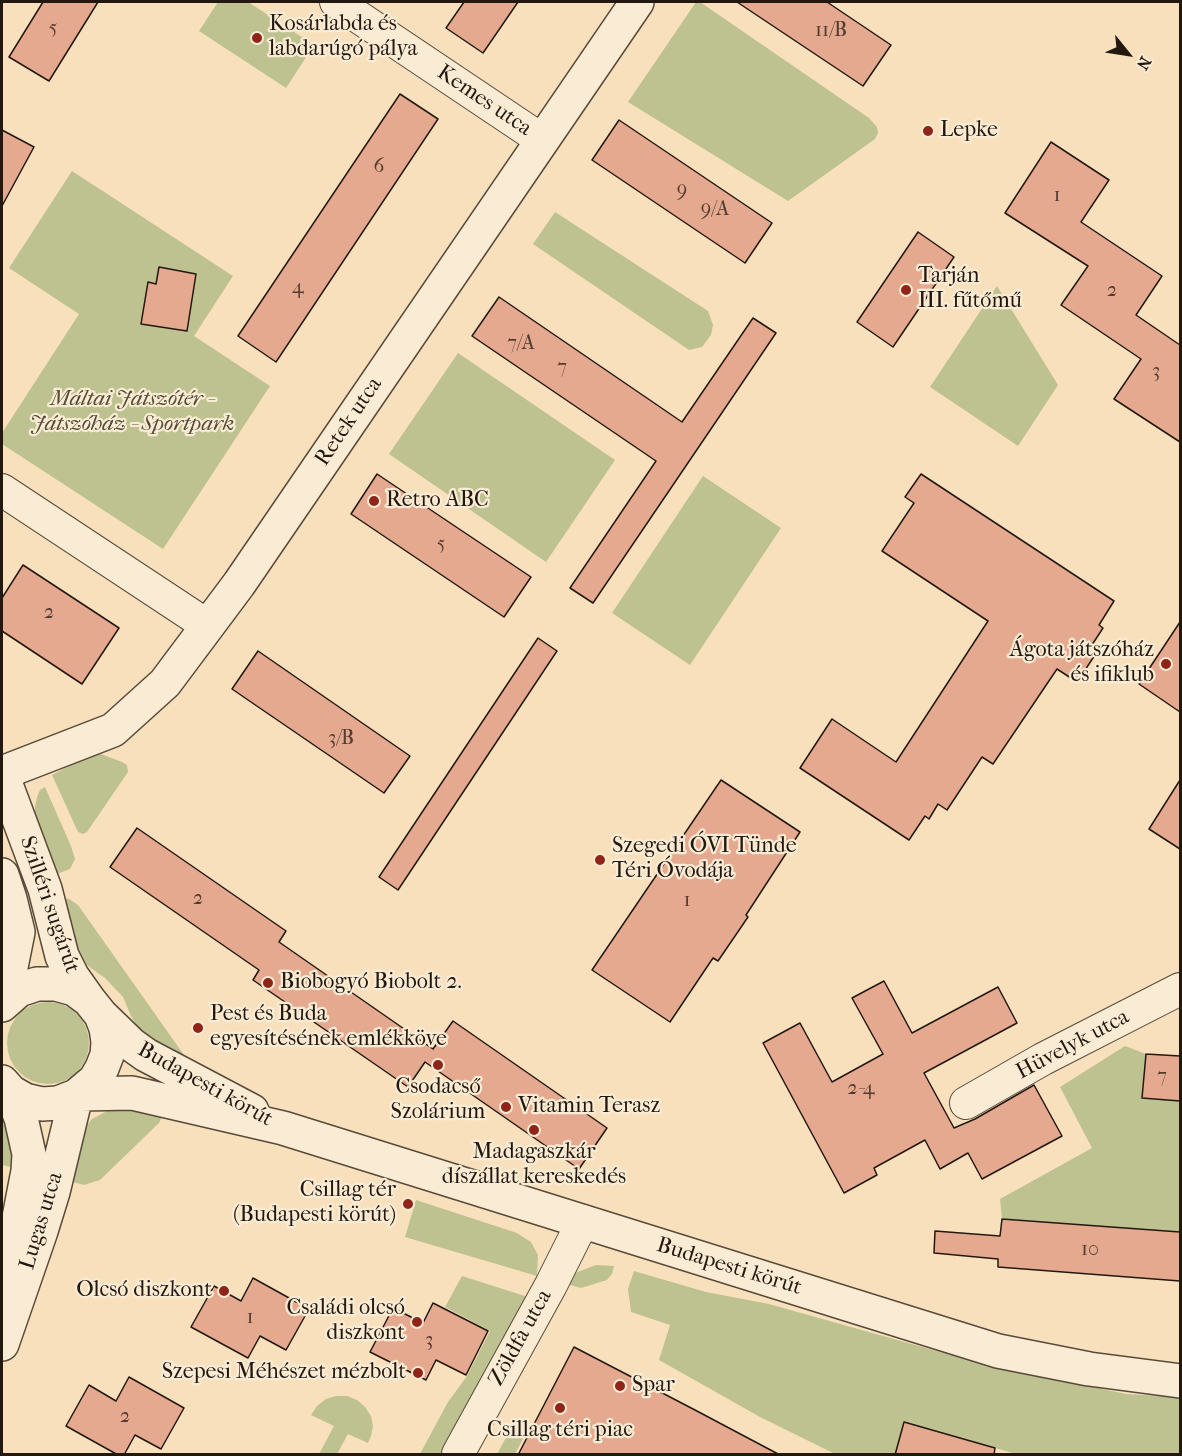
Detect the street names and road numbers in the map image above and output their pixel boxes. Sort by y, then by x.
street label: Kemes utca [432,60,536,142]
street label: Retek utca [310,373,388,471]
street label: Szilléri sugárút [13,833,85,977]
street label: Hüvelyk utca [1012,1004,1134,1086]
street label: Budapesti körút [133,1037,277,1133]
street label: Lugas utca [15,1169,69,1273]
street label: Budapesti körút [653,1232,805,1302]
street label: Zöldfa utca [484,1285,558,1391]

